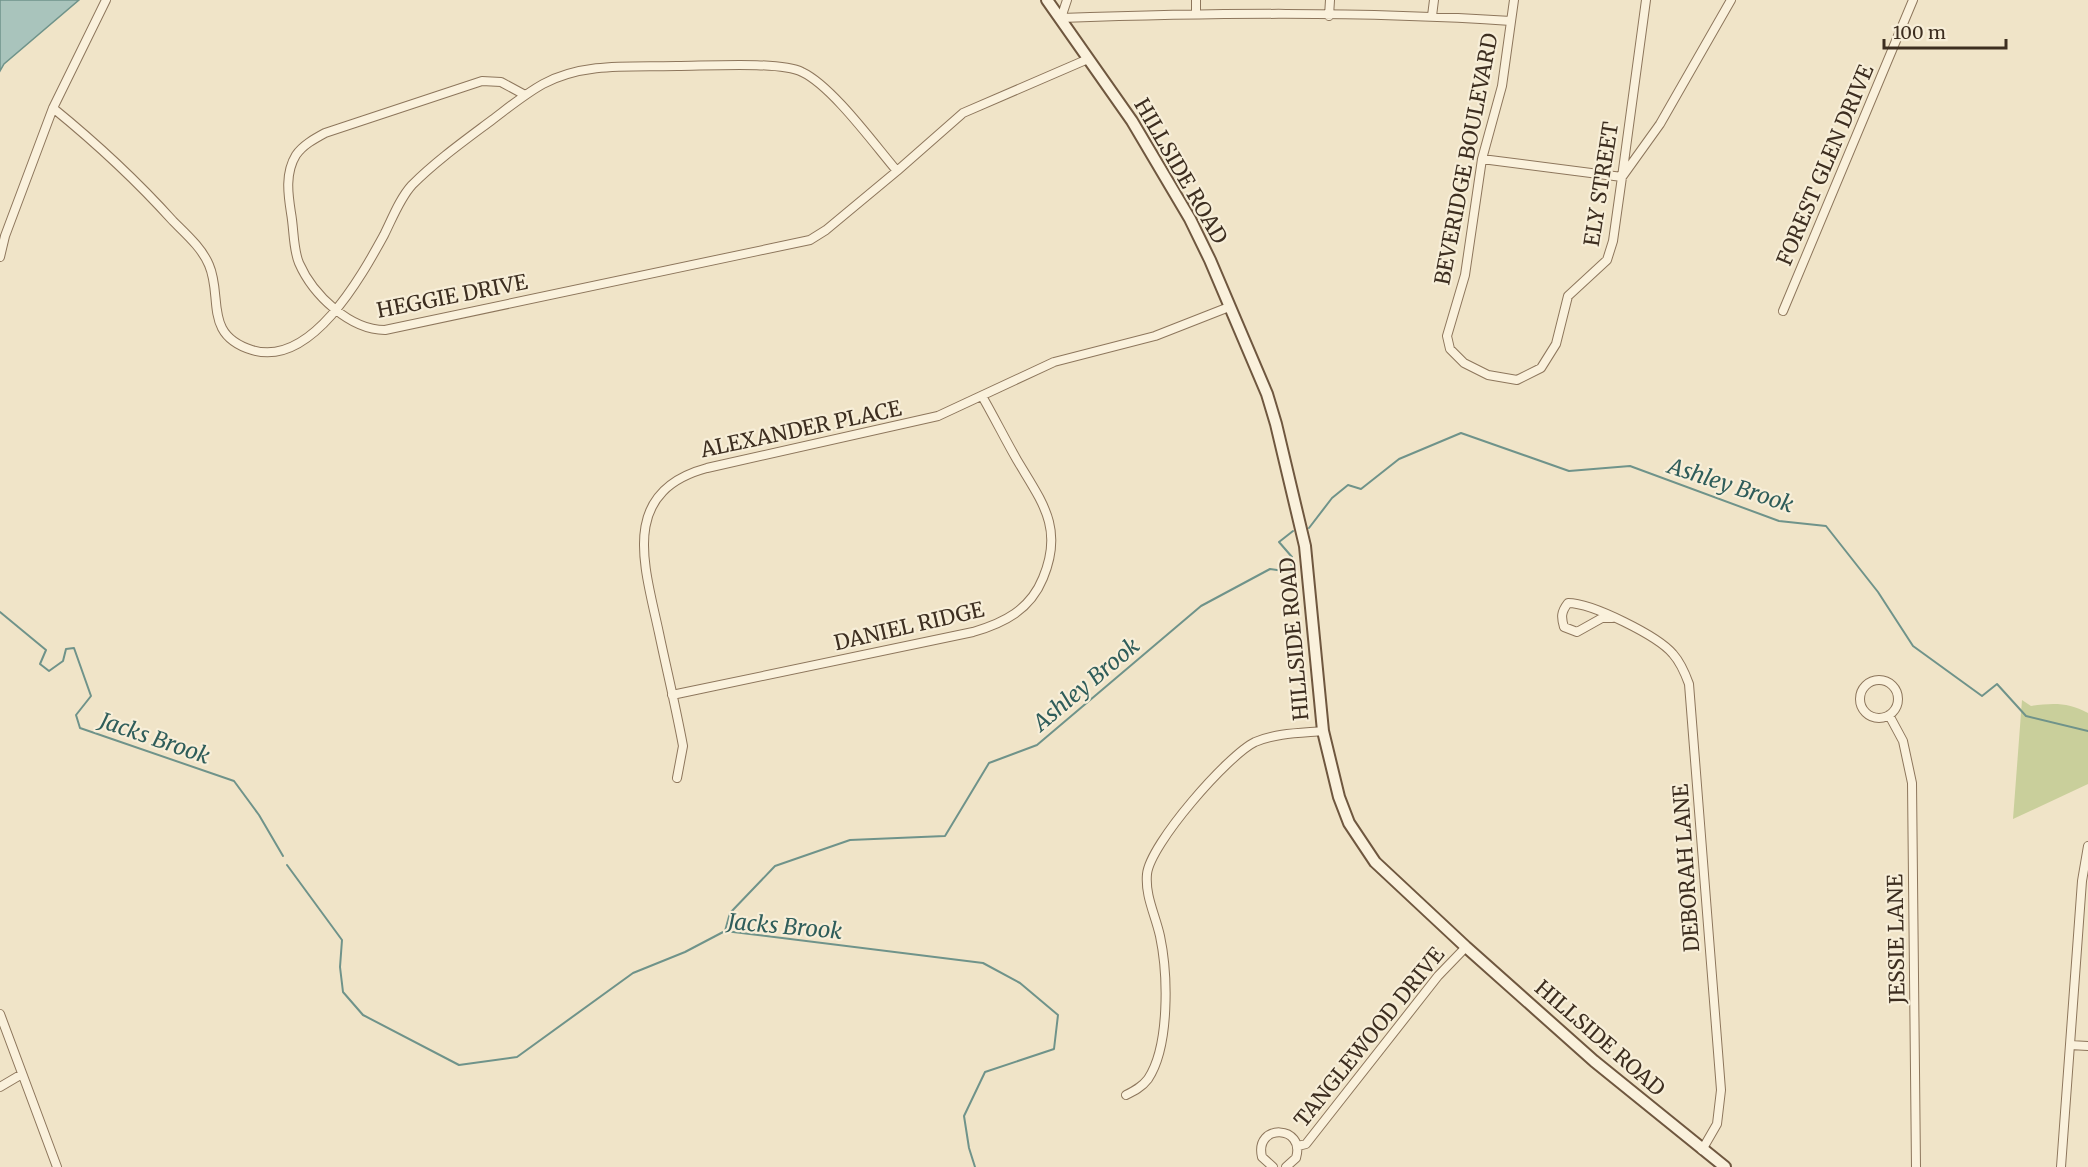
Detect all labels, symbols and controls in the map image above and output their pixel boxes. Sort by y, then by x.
scale bar [1884,12,2006,50]
text: 100 m [1893,21,1946,44]
street label: BEVERIDGE BOULEVARD [1428,31,1504,287]
street label: FOREST GLEN DRIVE [1770,60,1880,270]
street label: HILLSIDE ROAD [1128,93,1234,249]
street label: ELY STREET [1578,119,1624,248]
street label: HEGGIE DRIVE [374,268,530,324]
street label: ALEXANDER PLACE [697,394,905,464]
water label: Ashley Brook [1663,451,1797,518]
street label: HILLSIDE ROAD [1273,556,1315,722]
street label: DANIEL RIDGE [831,595,987,656]
water label: Ashley Brook [1026,631,1145,738]
water label: Jacks Brook [94,705,214,770]
street label: DEBORAH LANE [1667,782,1705,953]
street label: JESSIE LANE [1881,873,1911,1005]
water label: Jacks Brook [725,907,843,945]
street label: TANGLEWOOD DRIVE [1288,941,1450,1132]
street label: HILLSIDE ROAD [1529,974,1671,1102]

